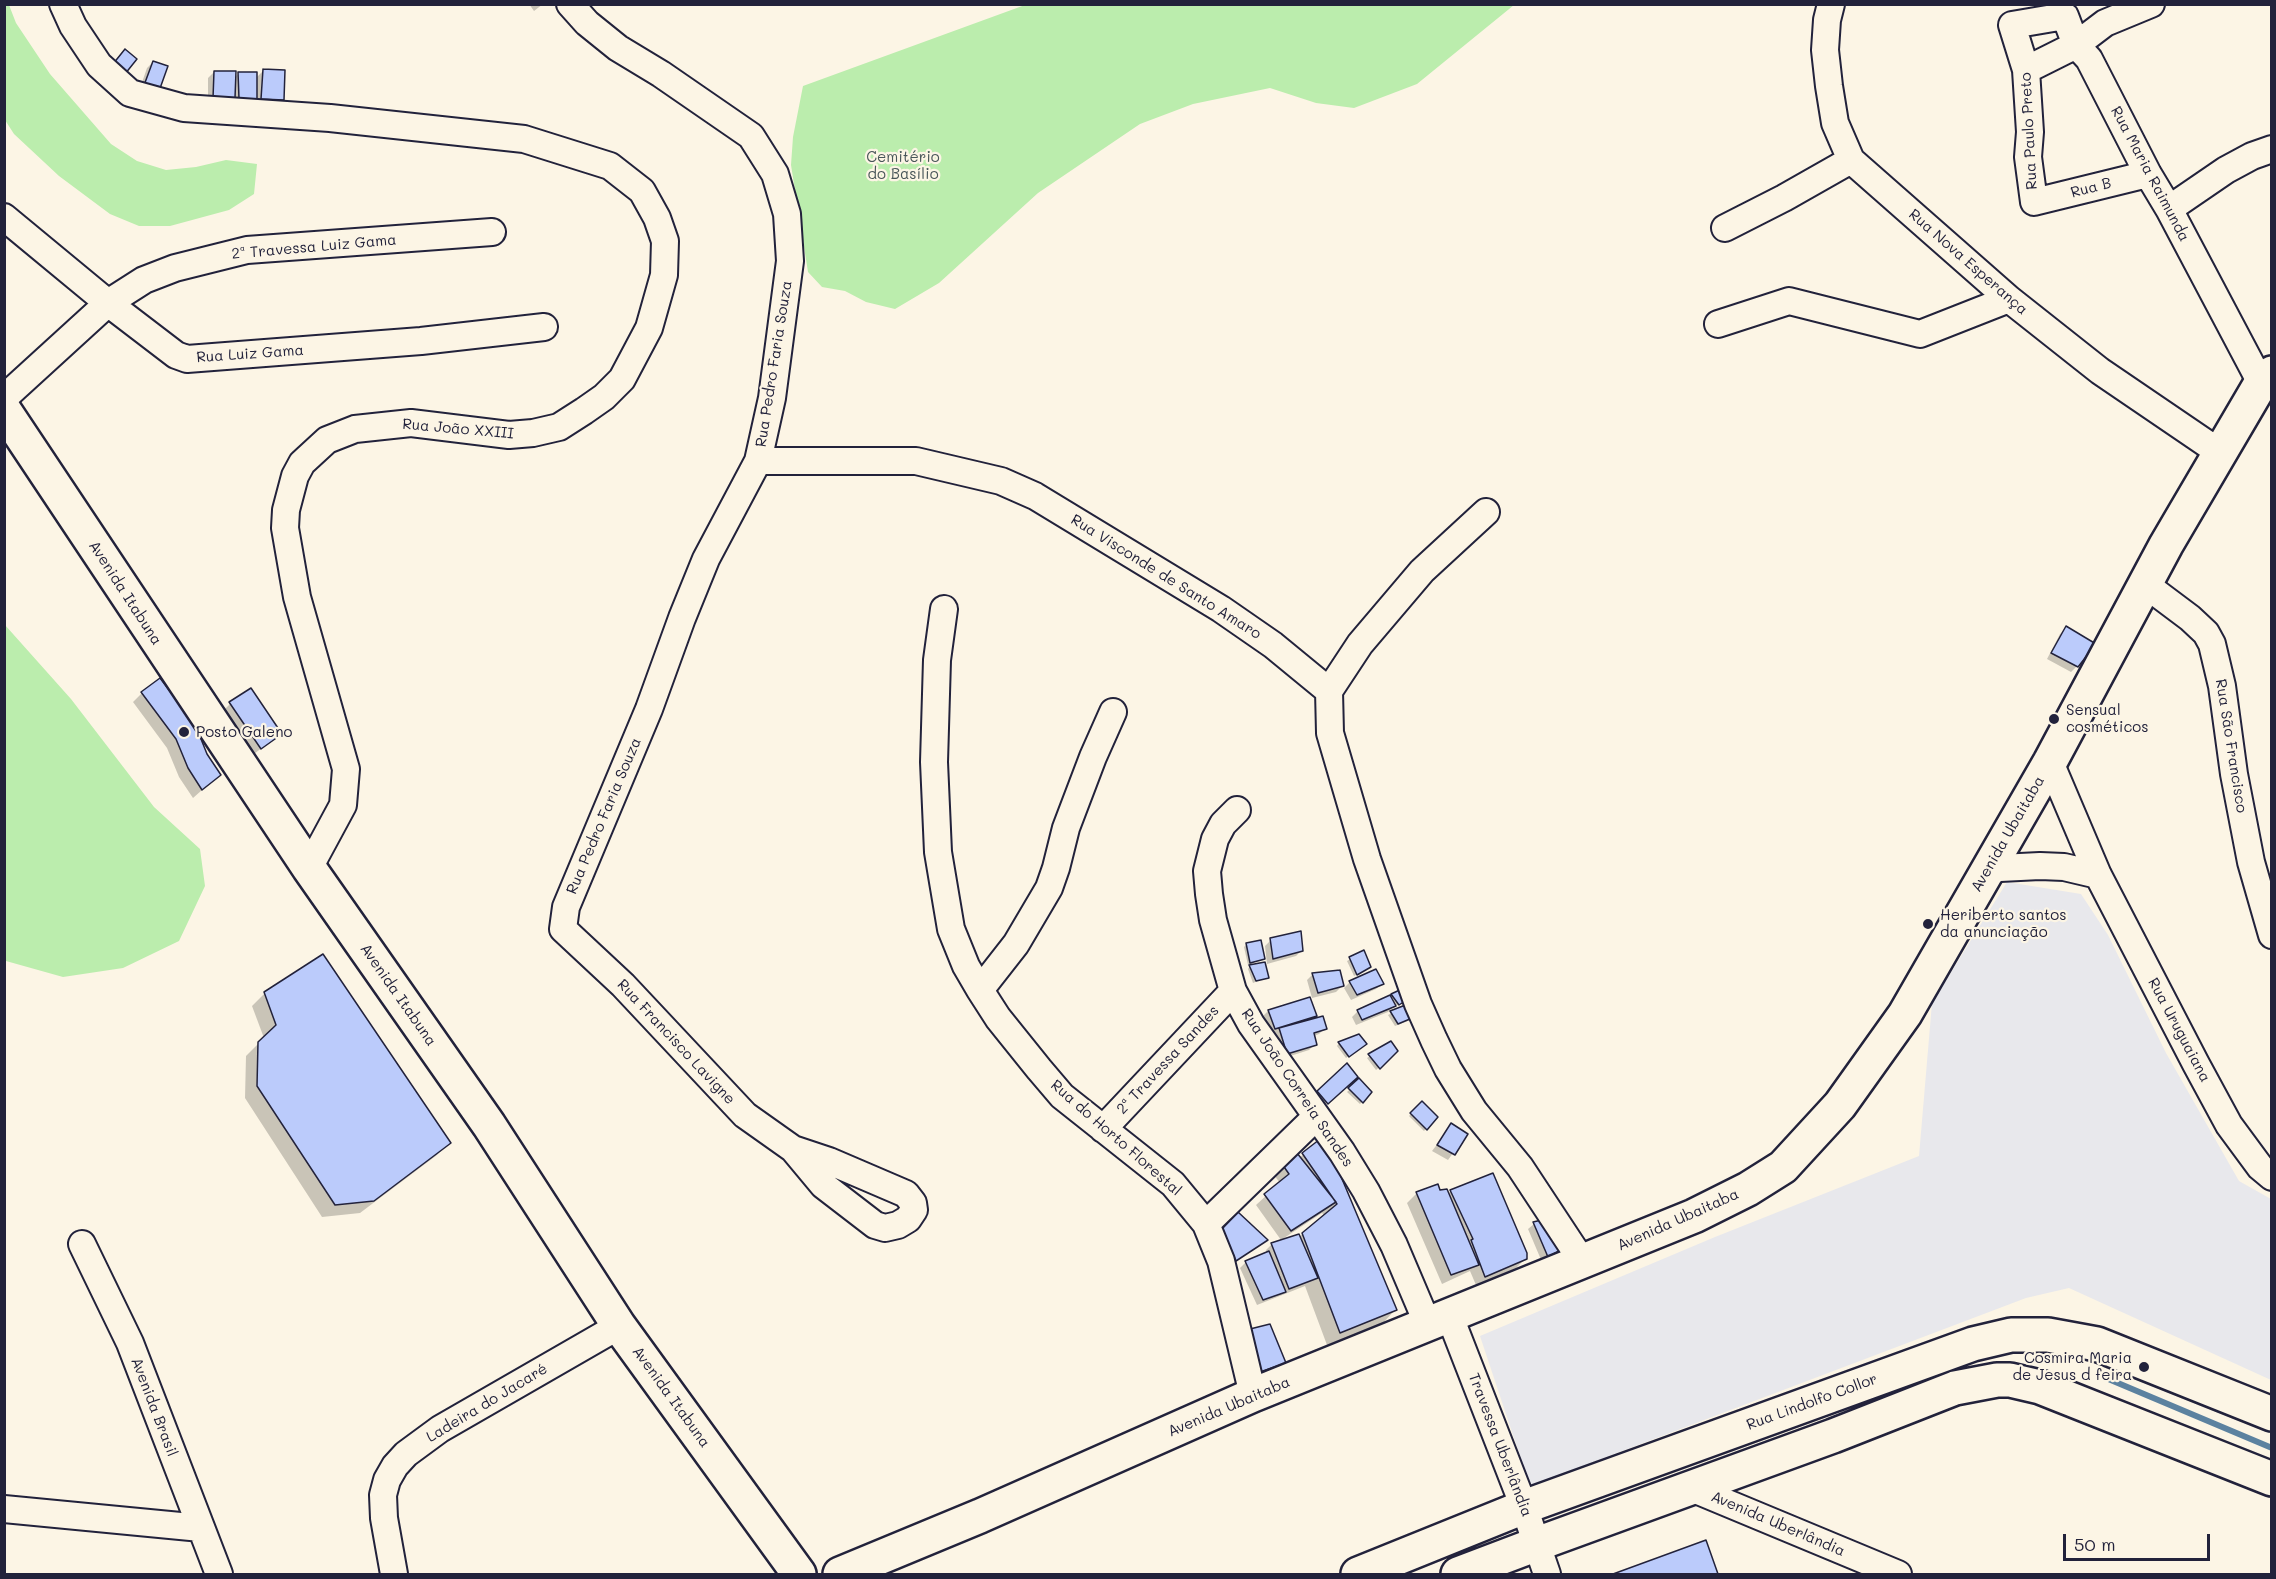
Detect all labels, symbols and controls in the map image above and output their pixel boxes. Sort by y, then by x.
street label: Rua Paulo Preto [2017,72,2041,190]
street label: Rua Maria Raimunda [2107,103,2193,245]
park label: Cemitério do Basílio [866,148,940,183]
street label: Rua B [2069,174,2113,202]
street label: Rua Nova Esperança [1905,205,2031,319]
street label: 2ª Travessa Luiz Gama [231,231,397,263]
street label: Rua Pedro Faria Souza [752,279,796,449]
street label: Rua Luiz Gama [196,341,304,367]
street label: Rua João XXIII [402,415,514,443]
street label: Rua Visconde de Santo Amaro [1067,511,1265,643]
street label: Avenida Itabuna [85,538,165,648]
street label: Rua São Francisco [2212,678,2250,814]
place label: Sensual cosméticos [2066,701,2148,736]
marker: Sensual cosméticos [2047,712,2061,726]
place label: Posto Galeno [196,723,292,741]
marker: Posto Galeno [177,725,191,739]
street label: Rua Pedro Faria Souza [563,735,645,897]
street label: Avenida Ubaitaba [1967,773,2049,895]
place label: Heriberto santos da anunciação [1940,906,2066,941]
marker: Heriberto santos da anunciação [1921,917,1935,931]
street label: Avenida Itabuna [356,940,440,1050]
street label: Rua Uruguaiana [2144,975,2214,1085]
street label: Rua Francisco Lavigne [613,976,739,1108]
street label: 2ª Travessa Sandes [1113,1002,1223,1118]
street label: Rua João Correia Sandes [1237,1005,1357,1171]
street label: Rua do Horto Florestal [1047,1076,1185,1200]
street label: Avenida Ubaitaba [1615,1185,1741,1255]
street label: Avenida Itabuna [628,1343,714,1451]
place label: Cosmira Maria de Jesus d feira [2012,1349,2132,1384]
street label: Avenida Brasil [127,1355,181,1459]
street label: Ladeira do Jacaré [423,1360,551,1446]
marker: Cosmira Maria de Jesus d feira [2137,1360,2151,1374]
street label: Rua Lindolfo Collor [1744,1370,1880,1434]
street label: Travessa Uberlândia [1464,1371,1536,1519]
street label: Avenida Ubaitaba [1165,1373,1293,1441]
street label: Avenida Uberlândia [1708,1488,1848,1560]
scale bar [2066,1522,2213,1560]
text: 50 m [2074,1532,2116,1556]

